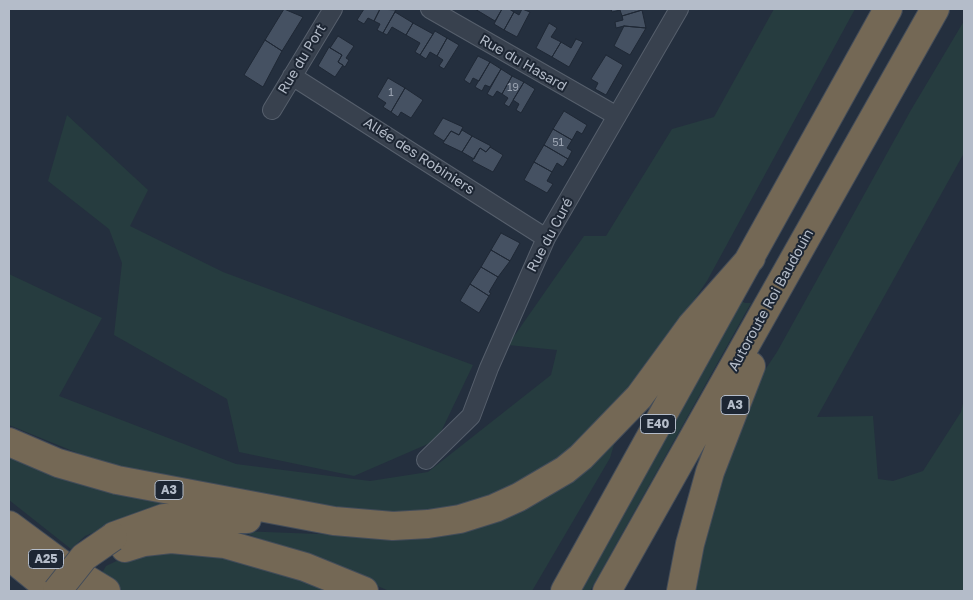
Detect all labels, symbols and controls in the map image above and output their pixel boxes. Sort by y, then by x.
street label: Rue du Port [275,21,329,97]
street label: Rue du Hasard [476,31,570,95]
house number: 19 [507,81,519,95]
house number: 1 [388,86,394,100]
street label: Allée des Robiniers [360,114,478,198]
house number: 51 [552,136,564,150]
street label: Rue du Curé [523,195,577,275]
street label: Autoroute Roi Baudouin [725,226,817,374]
road number: A3 [721,396,749,414]
road number: E40 [640,414,676,434]
road number: A3 [155,480,183,500]
road number: A25 [28,550,64,568]

